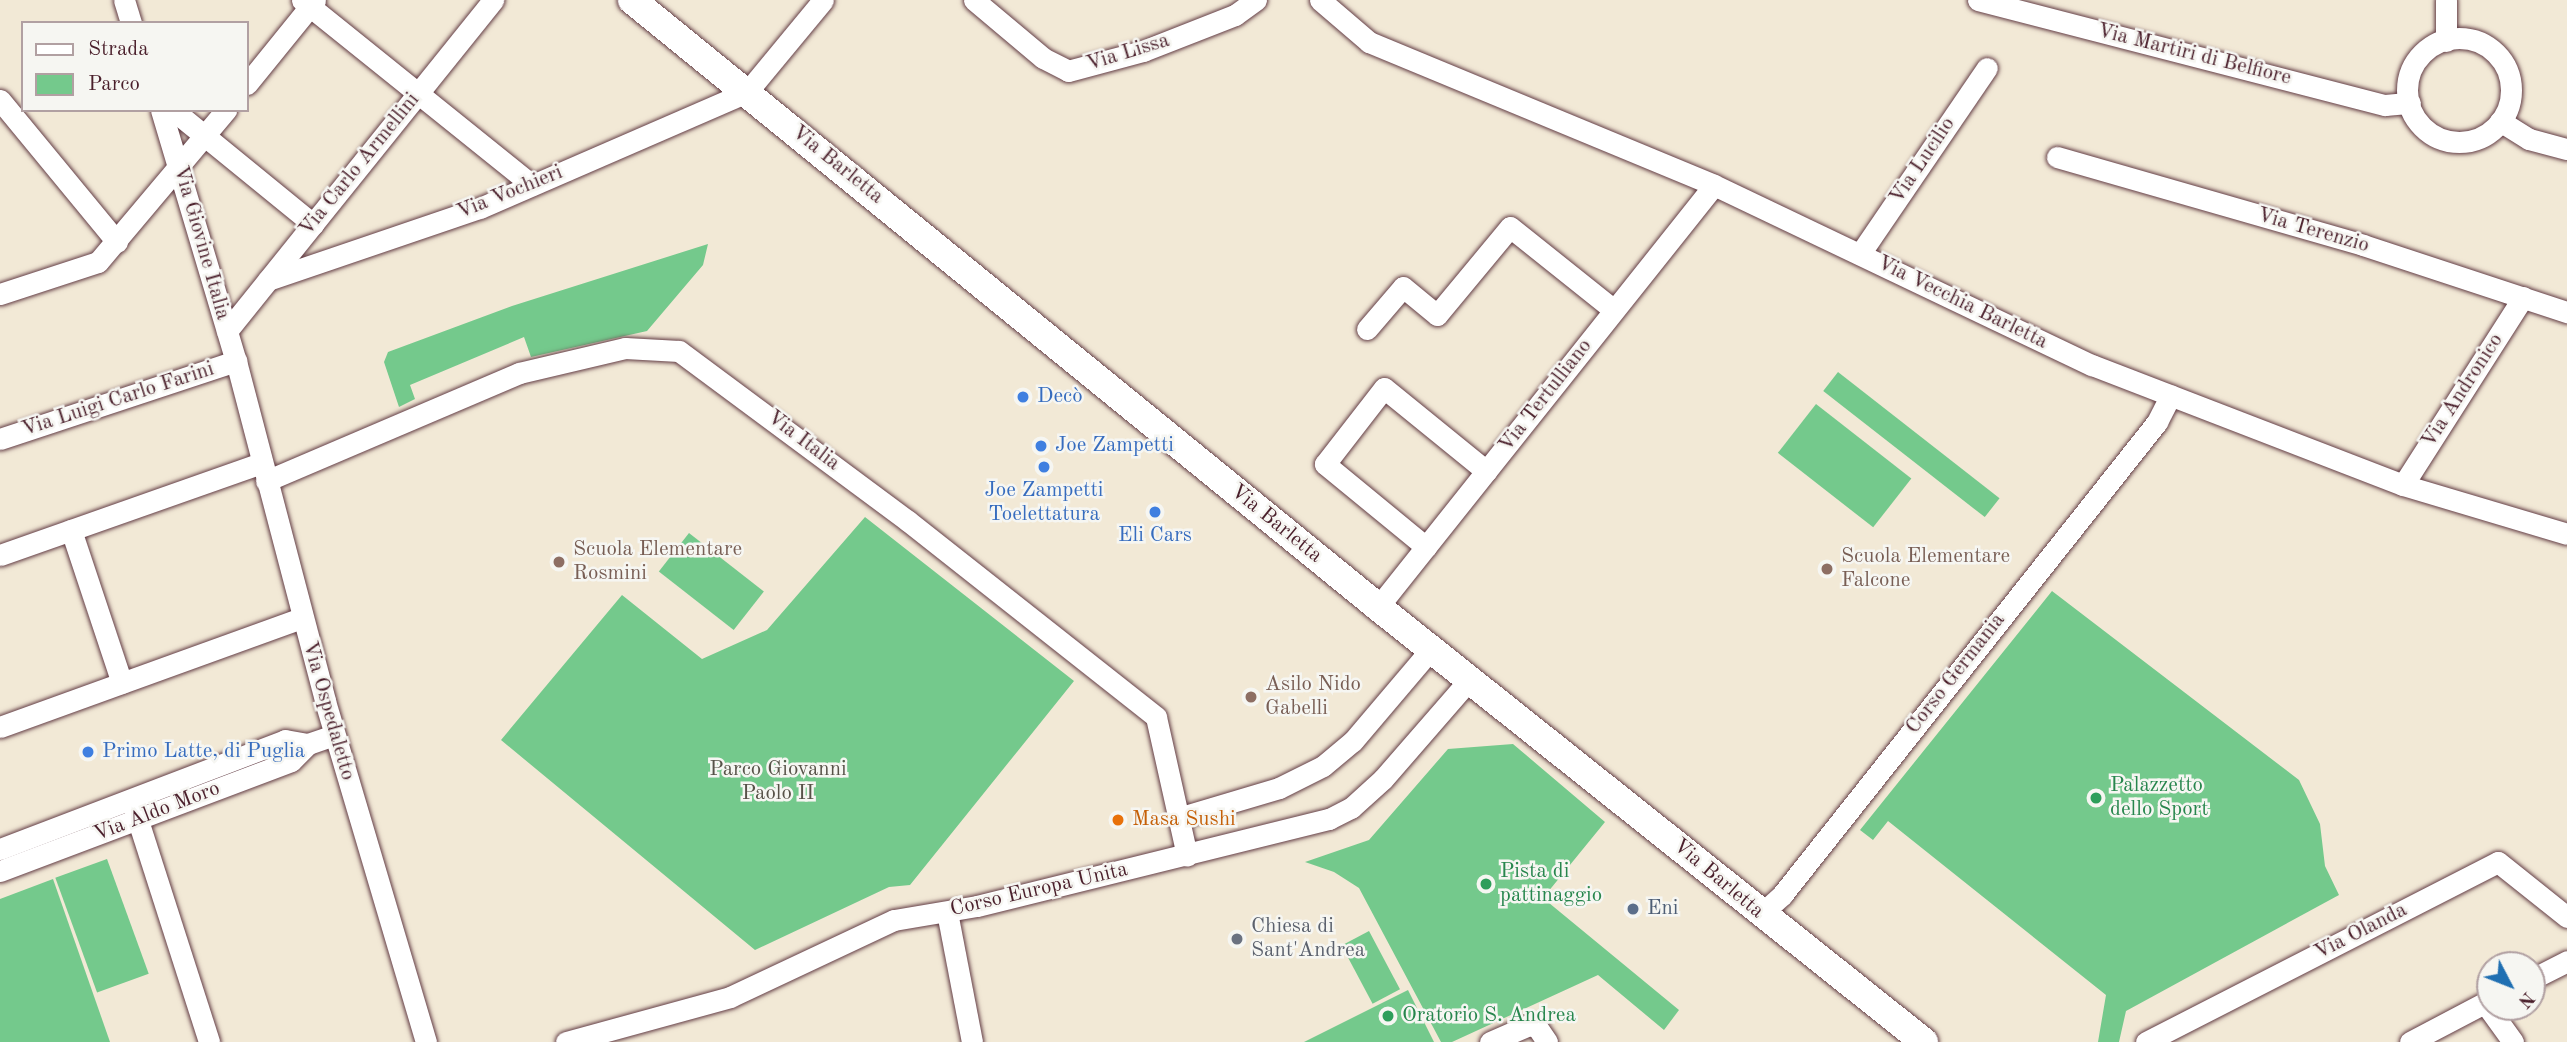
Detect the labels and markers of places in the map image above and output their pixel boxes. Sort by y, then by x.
place label: Decò [1037,384,1083,410]
marker: Decò [1015,389,1031,405]
place label: Joe Zampetti [1055,433,1174,459]
marker: Joe Zampetti [1033,438,1049,454]
marker: Joe Zampetti Toelettatura [1036,459,1052,475]
place label: Joe Zampetti Toelettatura [985,478,1103,528]
marker: Eli Cars [1147,504,1163,520]
place label: Eli Cars [1118,523,1192,549]
place label: Scuola Elementare Rosmini [573,537,742,587]
place label: Scuola Elementare Falcone [1841,544,2010,594]
marker: Scuola Elementare Rosmini [551,554,567,570]
marker: Scuola Elementare Falcone [1819,561,1835,577]
place label: Asilo Nido Gabelli [1265,672,1361,722]
marker: Asilo Nido Gabelli [1243,689,1259,705]
place label: Primo Latte, di Puglia [102,739,305,765]
marker: Primo Latte, di Puglia [80,744,96,760]
place label: Palazzetto dello Sport [2110,773,2209,823]
marker: Palazzetto dello Sport [2088,790,2104,806]
place label: Masa Sushi [1132,807,1236,833]
marker: Masa Sushi [1110,812,1126,828]
place label: Pista di pattinaggio [1500,859,1602,909]
marker: Pista di pattinaggio [1478,876,1494,892]
place label: Eni [1647,896,1678,922]
marker: Eni [1625,901,1641,917]
place label: Chiesa di Sant'Andrea [1251,914,1365,964]
marker: Chiesa di Sant'Andrea [1229,931,1245,947]
place label: Oratorio S. Andrea [1402,1003,1576,1029]
marker: Oratorio S. Andrea [1380,1008,1396,1024]

